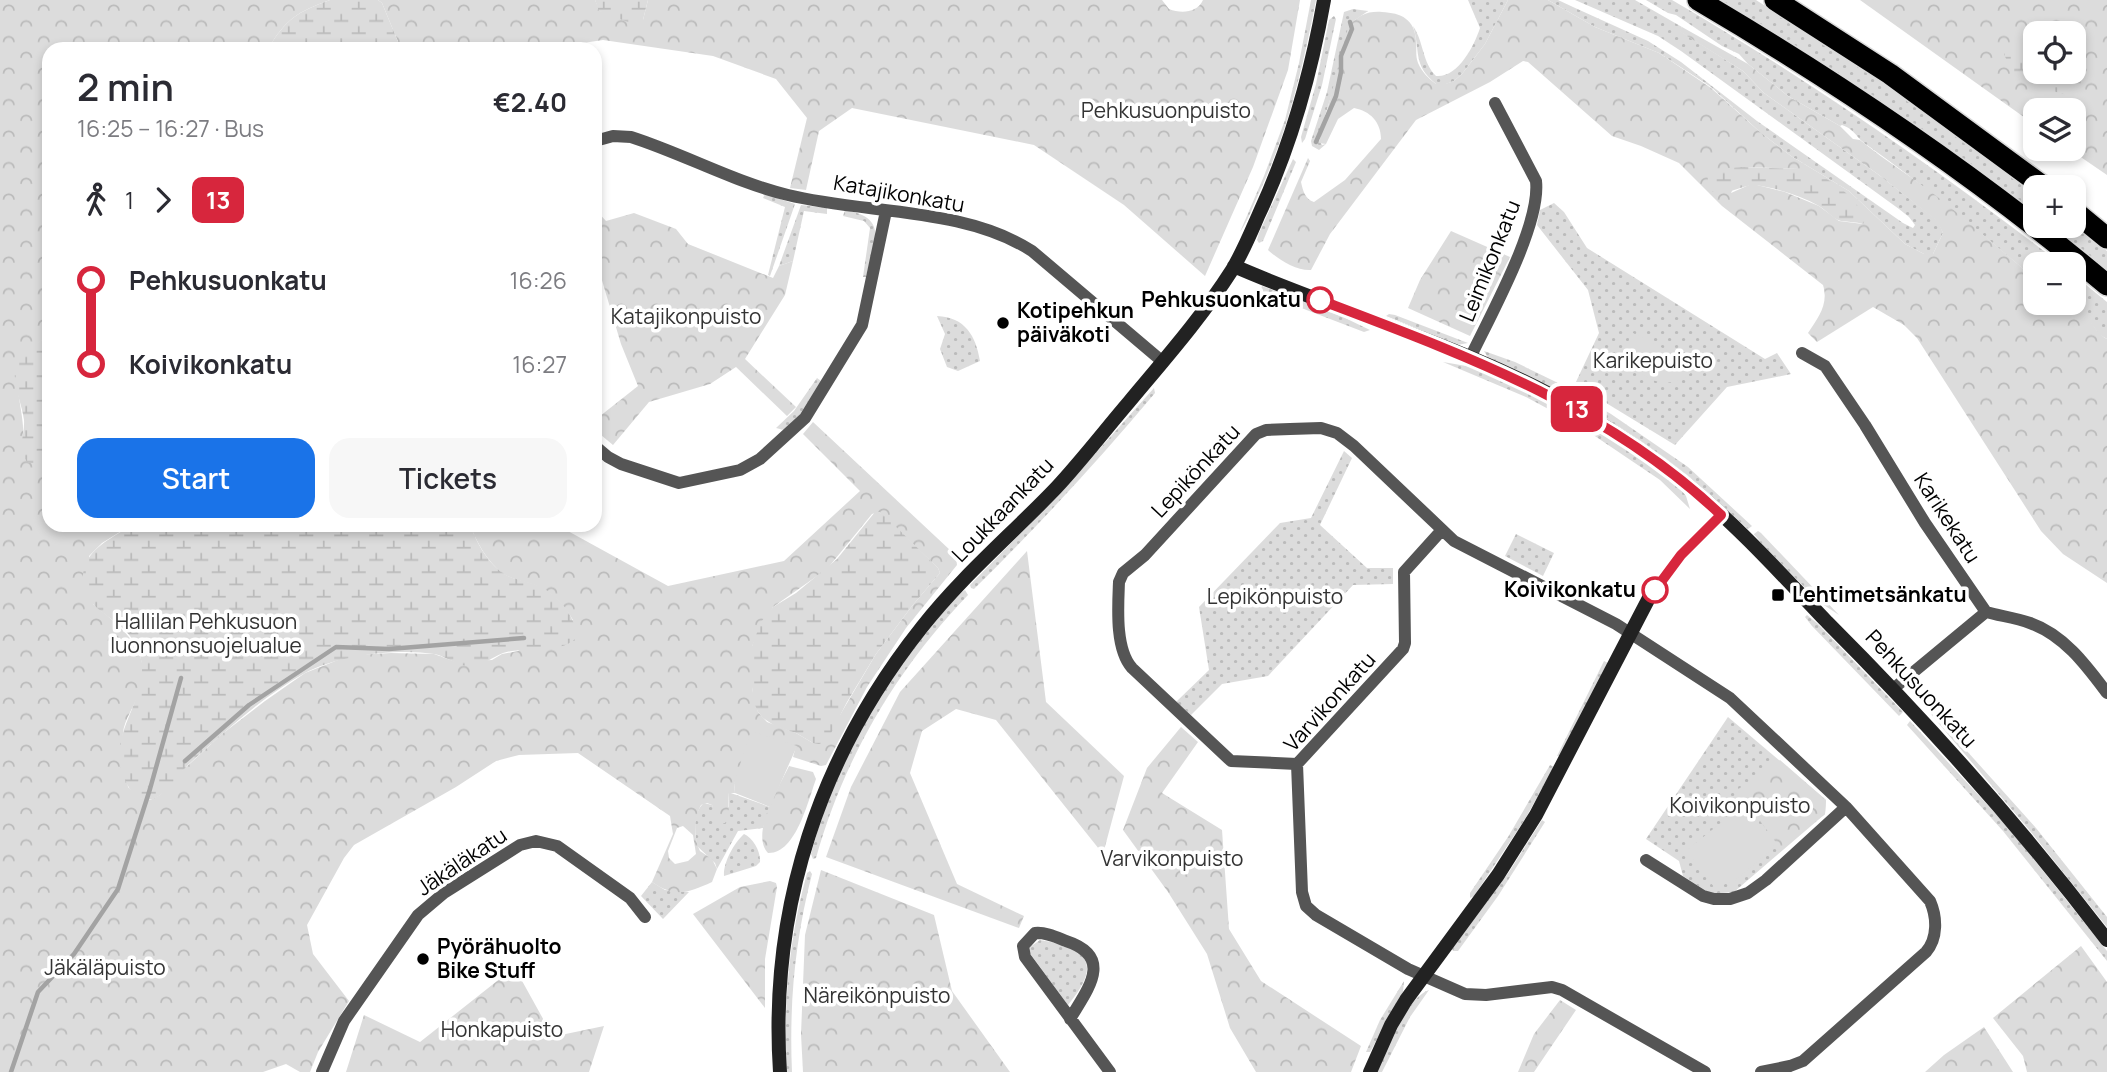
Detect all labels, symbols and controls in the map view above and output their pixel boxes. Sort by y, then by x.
map controls [2023,21,2086,315]
button: locate [2023,21,2086,84]
text: 2 min [77,60,174,112]
text: €2.40 [493,84,567,120]
park label: Pehkusuonpuisto [1081,96,1251,124]
button: layers [2023,98,2086,161]
text: 16:25 – 16:27 · Bus [77,112,264,144]
street label: Katajikonkatu [832,168,967,218]
button: + [2023,175,2086,238]
icon: walk [77,181,115,219]
icon: forward [144,181,182,219]
text: 13 [206,183,230,216]
text: 1 [125,184,134,216]
street label: Leimikonkatu [1452,196,1526,326]
button: − [2023,252,2086,315]
text: Pehkusuonkatu [129,262,327,298]
text: 16:26 [510,264,567,296]
place label: Pehkusuonkatu [1141,285,1301,313]
marker: Pehkusuonkatu [1307,287,1333,313]
place label: Kotipehkun päiväkoti [1017,296,1134,348]
park label: Katajikonpuisto [611,302,761,330]
marker: Kotipehkun päiväkoti [995,315,1011,331]
text: Koivikonkatu [129,346,292,382]
park label: Karikepuisto [1593,346,1713,374]
text: 16:27 [512,348,567,380]
line badge: 13 [1546,386,1608,432]
text: 13 [1565,392,1589,425]
street label: Lepikönkatu [1145,418,1246,523]
button: Start [77,438,315,518]
button: Tickets [329,438,567,518]
street label: Loukkaankatu [945,451,1059,568]
street label: Karikekatu [1908,467,1987,568]
place label: Koivikonkatu [1504,575,1636,603]
marker: Koivikonkatu [1642,577,1668,603]
place label: Lehtimetsänkatu [1792,580,1967,608]
park label: Lepikönpuisto [1207,582,1343,610]
marker: Lehtimetsänkatu [1770,587,1786,603]
park label: Hallilan Pehkusuon luonnonsuojelualue [110,607,302,659]
street label: Pehkusuonkatu [1860,623,1984,753]
street label: Varvikonkatu [1277,646,1381,757]
park label: Koivikonpuisto [1670,791,1810,819]
street label: Jäkäläkatu [411,821,512,902]
park label: Varvikonpuisto [1101,844,1243,872]
place label: Pyörähuolto Bike Stuff [437,932,562,984]
marker: Pyörähuolto Bike Stuff [415,951,431,967]
park label: Jäkäläpuisto [44,953,166,981]
park label: Näreikönpuisto [804,981,950,1009]
park label: Honkapuisto [441,1015,563,1043]

